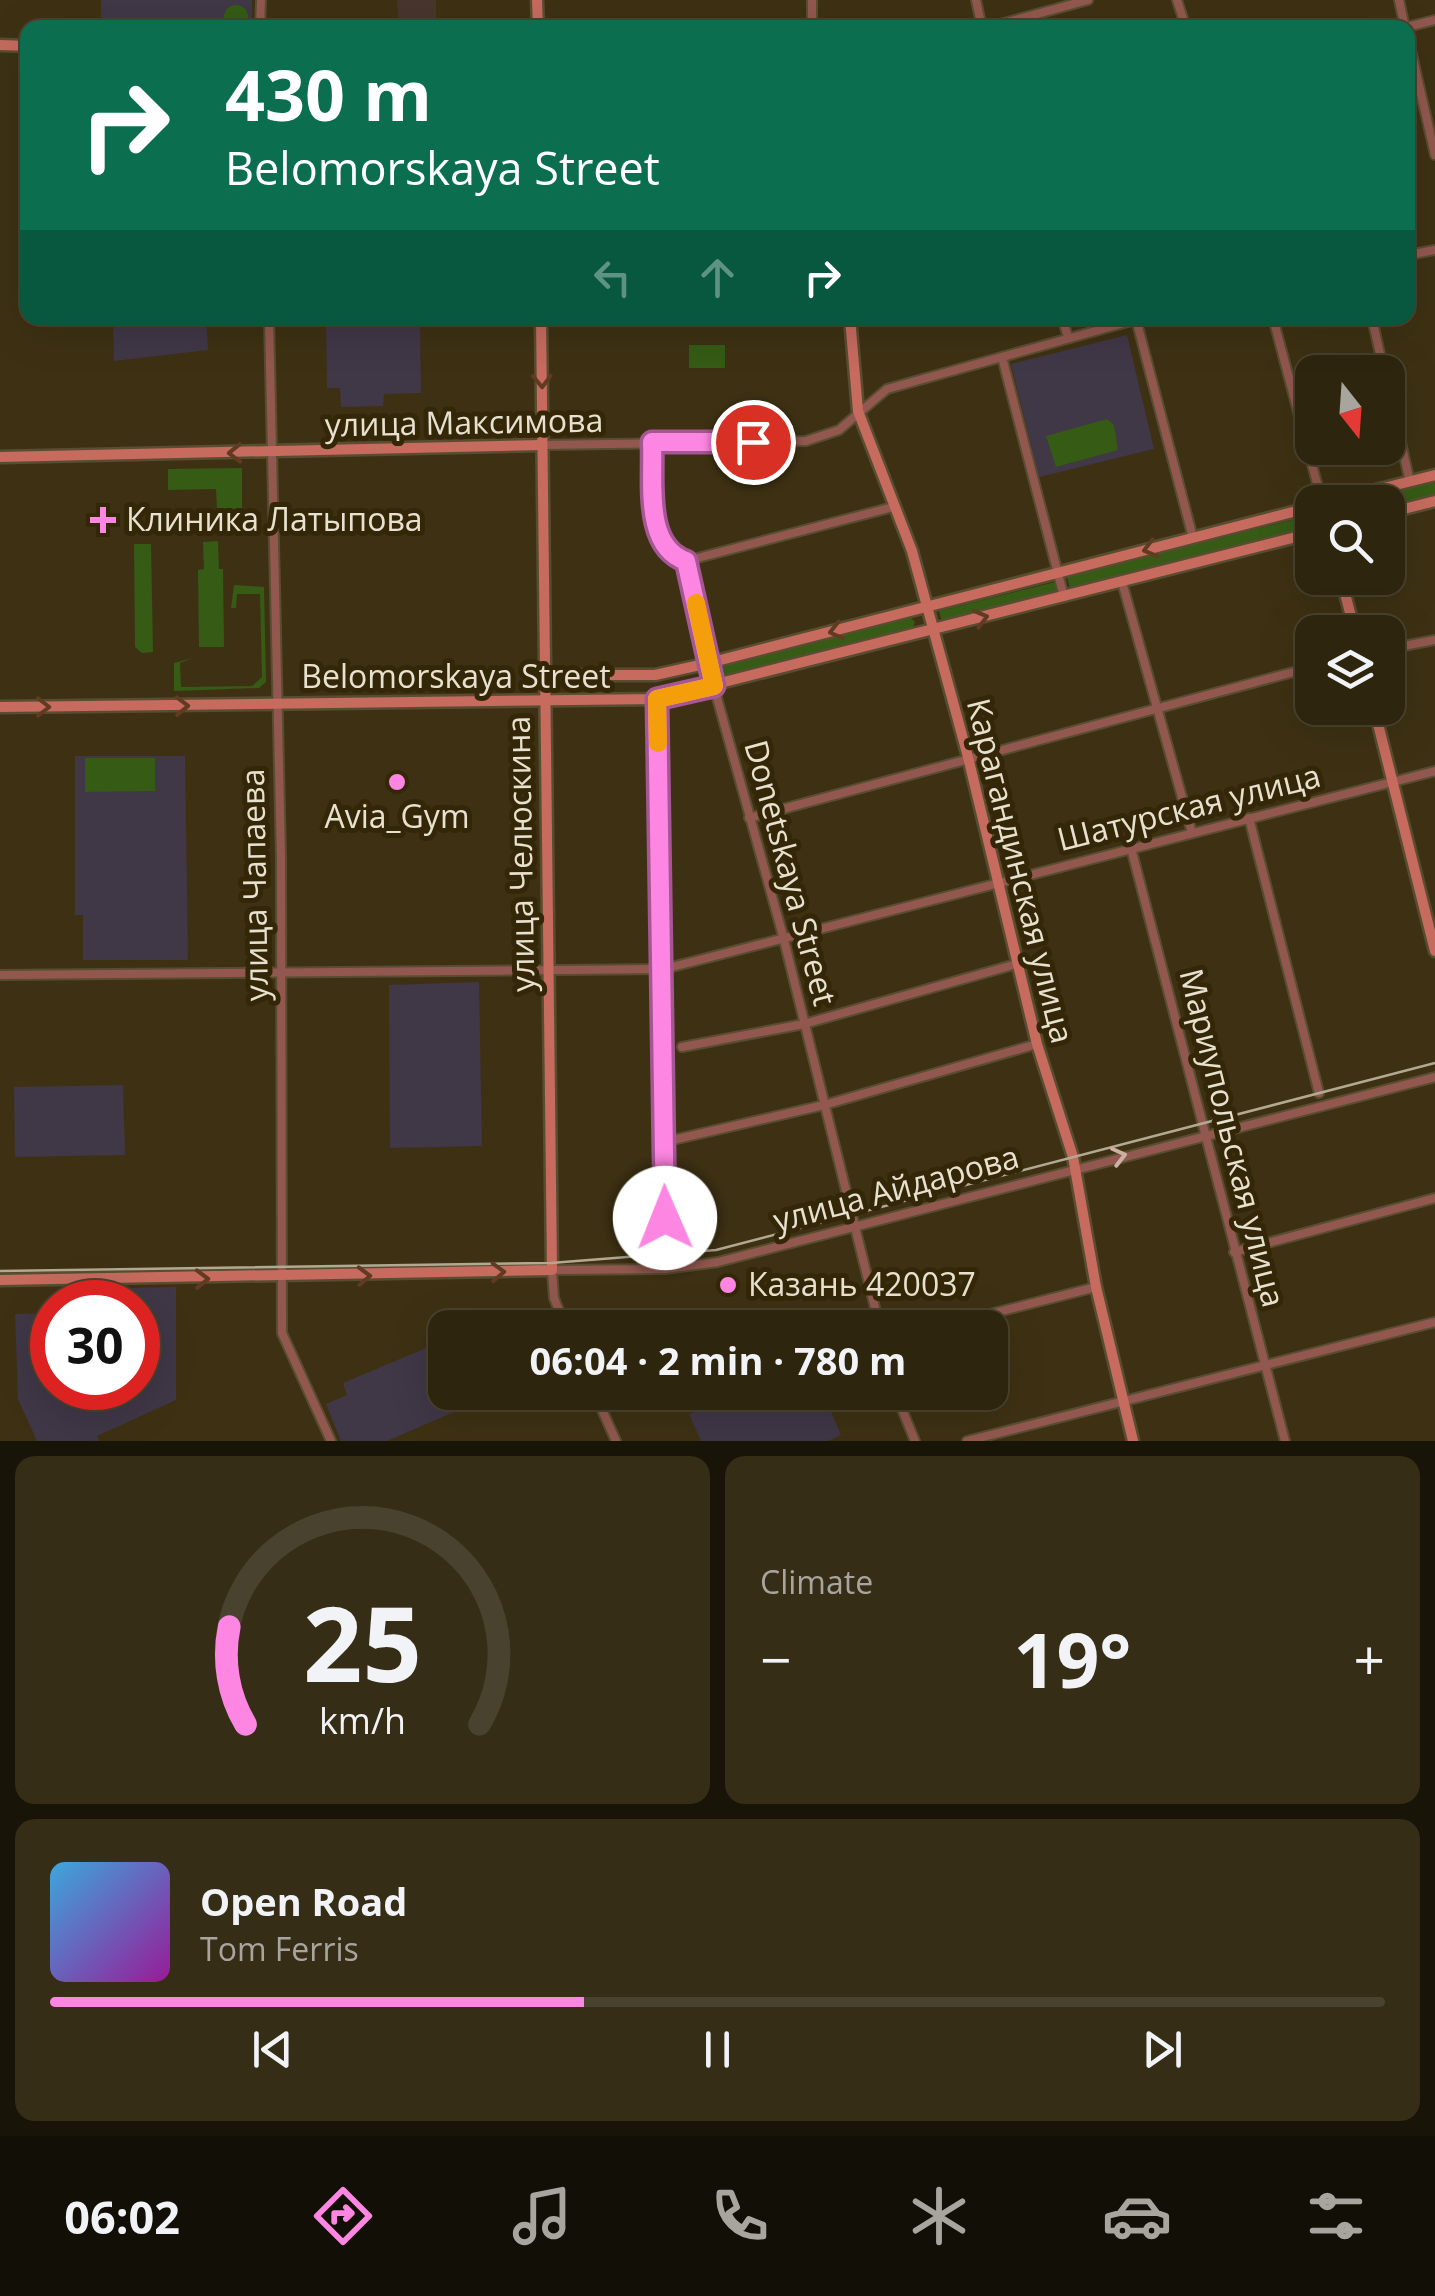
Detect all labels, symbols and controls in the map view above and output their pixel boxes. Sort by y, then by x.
text: 430 m [225,46,432,142]
icon: right [60,60,190,190]
text: Belomorskaya Street [225,137,660,198]
icon: left [585,250,640,305]
icon: ahead [690,250,745,305]
icon: right [795,250,850,305]
north arrow [1295,355,1405,465]
map controls [1295,355,1405,725]
one-way arrow [532,374,553,390]
street label: улица Максимова [324,398,604,445]
pin [711,400,796,485]
icon: arrive [726,415,781,470]
one-way arrow [227,442,243,463]
button: search [1295,485,1405,595]
place label: Клиника Латыпова [126,497,423,540]
marker: Клиника Латыпова [90,507,116,533]
one-way arrow [1142,537,1159,558]
one-way arrow [972,609,989,630]
button: layers [1295,615,1405,725]
one-way arrow [828,619,845,640]
street label: Belomorskaya Street [301,654,611,697]
street label: Карагандинская улица [958,694,1085,1047]
one-way arrow [174,695,190,716]
one-way arrow [36,696,52,718]
street label: улица Челюскина [496,716,543,992]
street label: Donetskaya Street [735,735,848,1010]
street label: Шатурская улица [1053,753,1325,860]
street label: улица Чапаева [230,768,277,1002]
marker: Avia_Gym [386,771,408,793]
place label: Avia_Gym [324,794,470,837]
street label: Мариупольская улица [1171,964,1296,1311]
street label: улица Айдарова [768,1134,1023,1241]
one-way arrow [1110,1147,1127,1168]
position arrow [613,1166,717,1270]
one-way arrow [491,1261,507,1282]
place label: Казань 420037 [748,1262,976,1305]
one-way arrow [356,1265,372,1286]
one-way arrow [196,1268,211,1290]
marker: Казань 420037 [717,1274,739,1296]
speed limit sign: 30 [30,1280,160,1410]
text: 06:04 · 2 min · 780 m [530,1334,906,1386]
text: Climate [760,1560,873,1603]
text: 25 [303,1571,422,1712]
text: 19° [1014,1608,1131,1710]
text: − [760,1621,791,1696]
text: + [1354,1621,1385,1696]
text: km/h [319,1696,406,1744]
text: Open Road [200,1875,407,1927]
text: Tom Ferris [200,1927,359,1970]
icon: previous [245,2022,300,2077]
icon: pause [690,2022,745,2077]
icon: next [1135,2022,1190,2077]
icon: directions [308,2181,378,2251]
icon: music [507,2181,577,2251]
icon: phone [705,2181,775,2251]
icon: climate [904,2181,974,2251]
icon: car [1102,2181,1172,2251]
icon: filters [1301,2181,1371,2251]
text: 06:02 [64,2186,180,2247]

